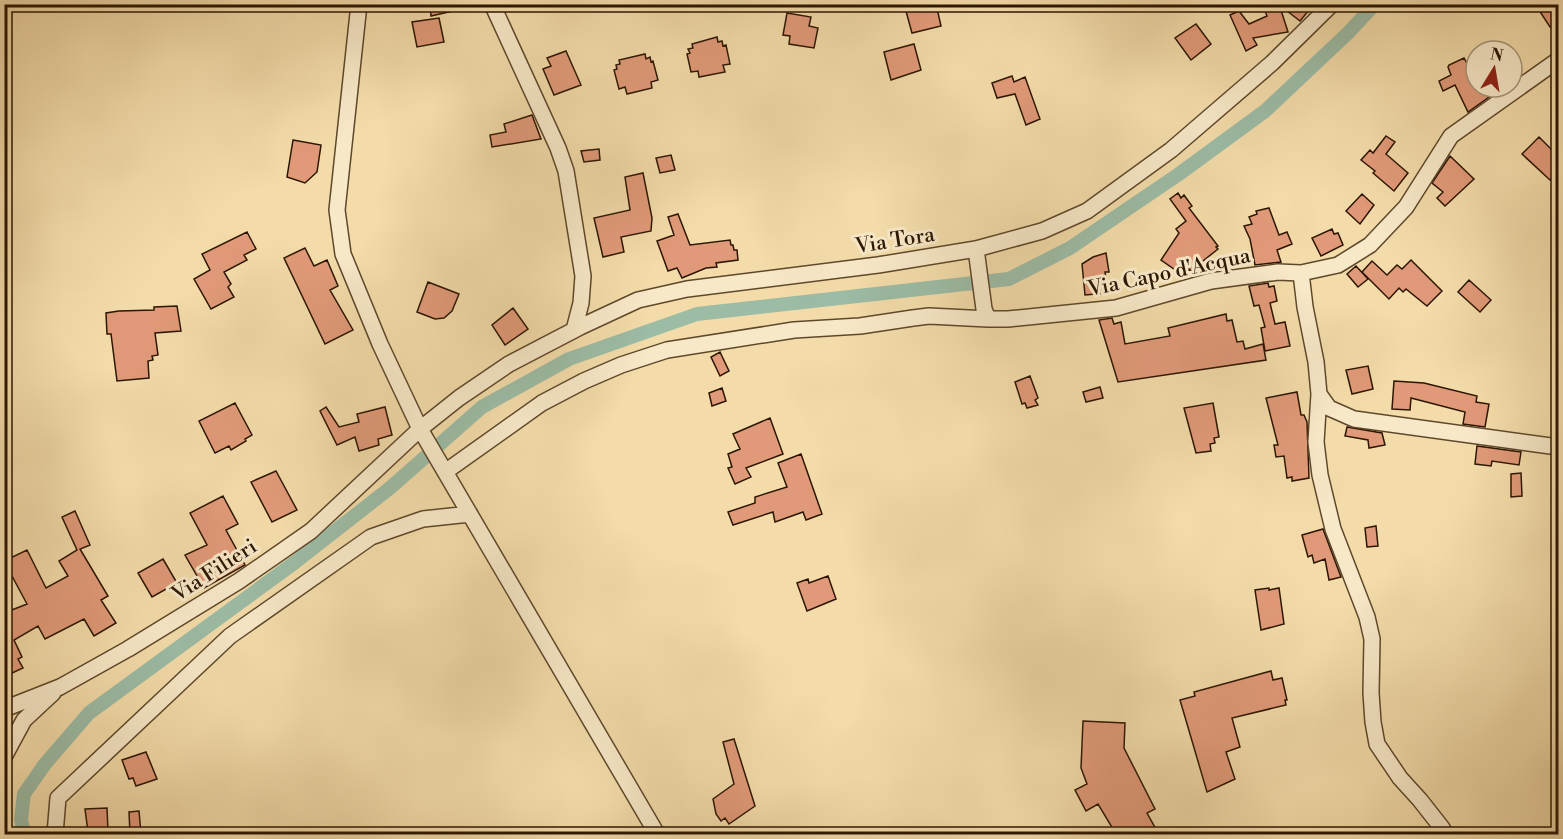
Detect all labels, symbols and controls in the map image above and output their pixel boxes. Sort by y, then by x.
north arrow [1464,39,1524,99]
text: N [1489,44,1505,66]
street label: Via Tora [853,222,937,260]
street label: Via Capo d'Acqua [1085,243,1253,303]
street label: Via Filieri [166,534,262,609]

